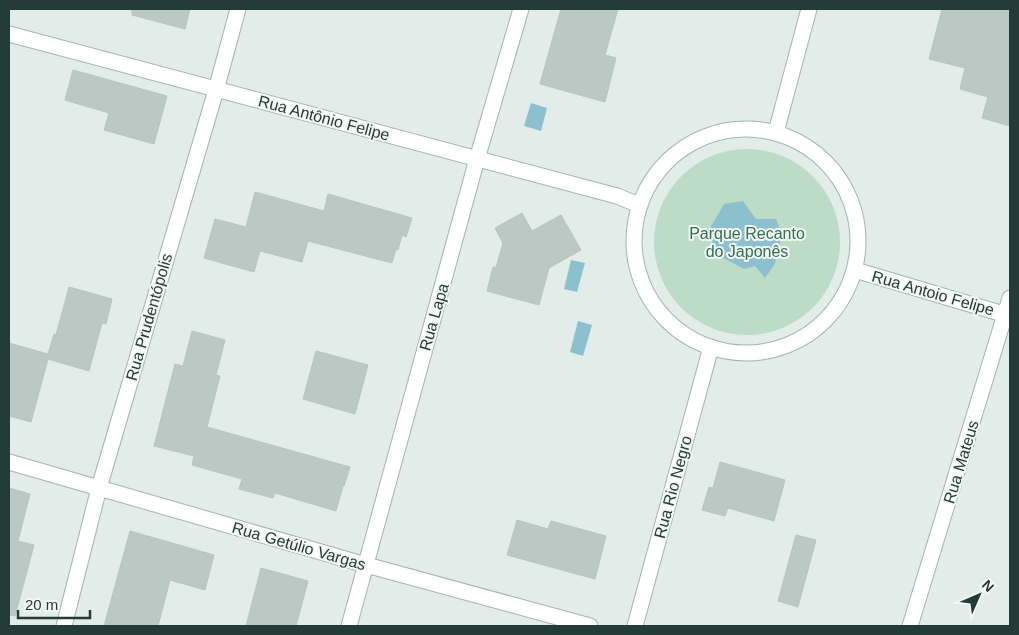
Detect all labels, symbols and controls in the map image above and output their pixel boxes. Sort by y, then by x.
street label: Rua Antônio Felipe [257,92,392,144]
park label: Parque Recanto do Japonês [689,225,805,260]
street label: Rua Prudentópolis [123,251,175,383]
street label: Rua Antoio Felipe [870,267,996,319]
street label: Rua Lapa [416,281,452,353]
street label: Rua Mateus [940,418,982,506]
street label: Rua Rio Negro [651,434,695,540]
street label: Rua Getúlio Vargas [230,519,368,573]
north arrow [954,570,1004,620]
text: N [979,577,997,595]
scale bar [18,588,90,620]
text: 20 m [25,596,58,613]

